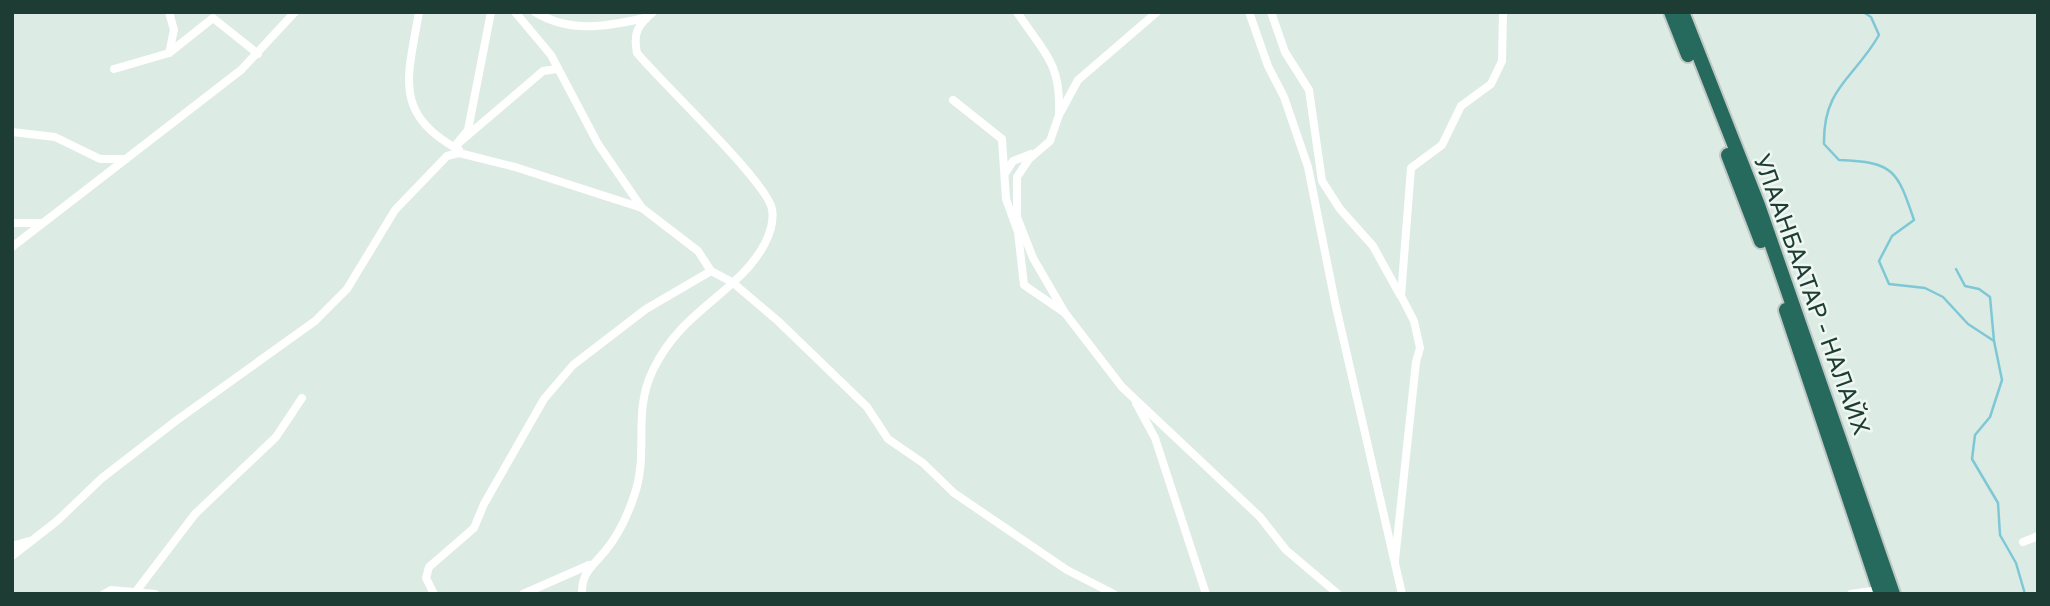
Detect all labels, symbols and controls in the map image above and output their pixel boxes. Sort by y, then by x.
street label: УЛААНБААТАР - НАЛАЙХ [1749,150,1877,439]

